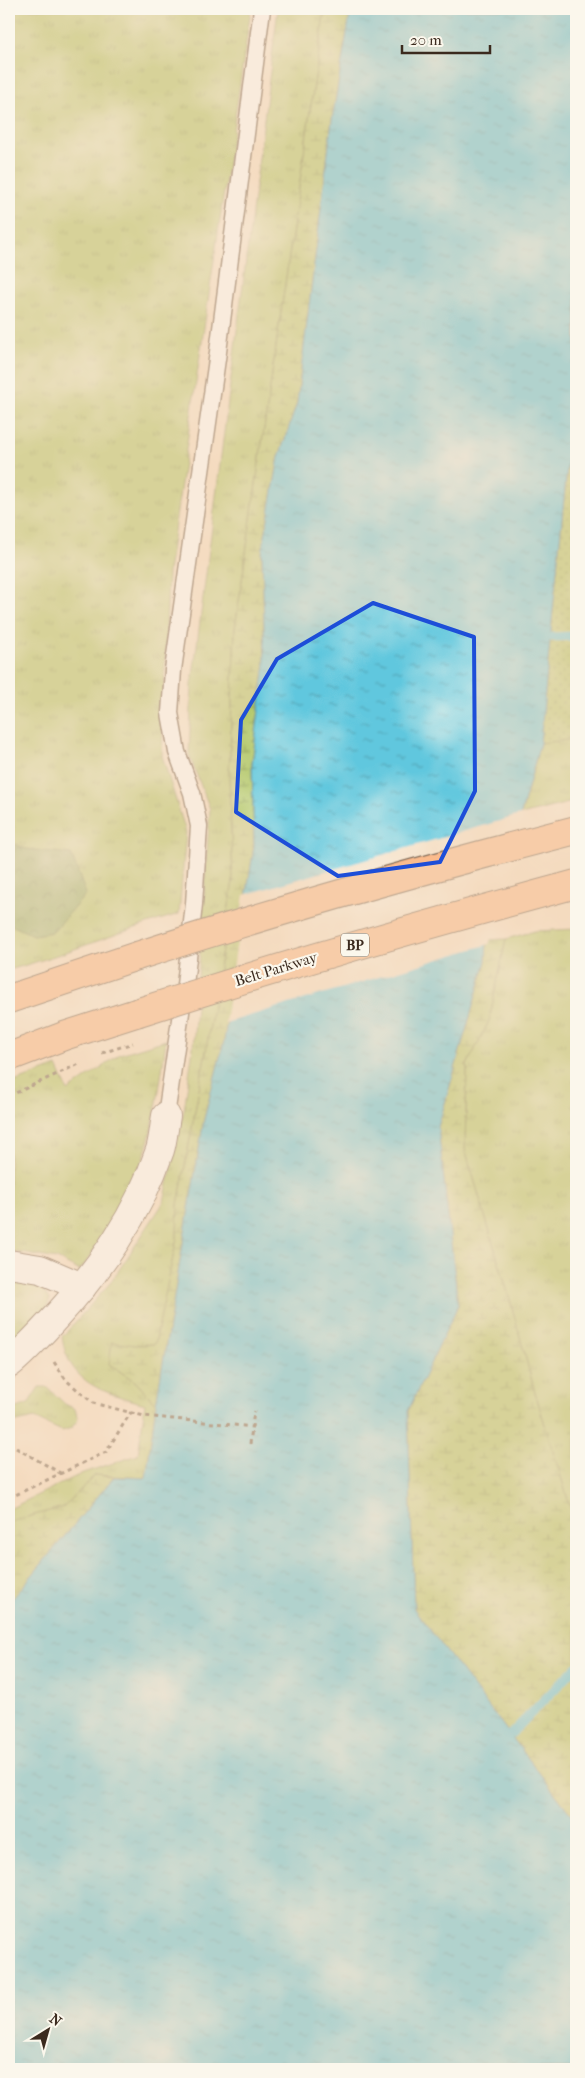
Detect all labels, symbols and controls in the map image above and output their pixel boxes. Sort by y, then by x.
scale bar [402,22,490,54]
text: 20 m [410,31,442,49]
road number: BP [341,934,369,956]
street label: Belt Parkway [233,948,320,990]
north arrow [22,2006,72,2056]
text: N [46,2010,65,2030]

